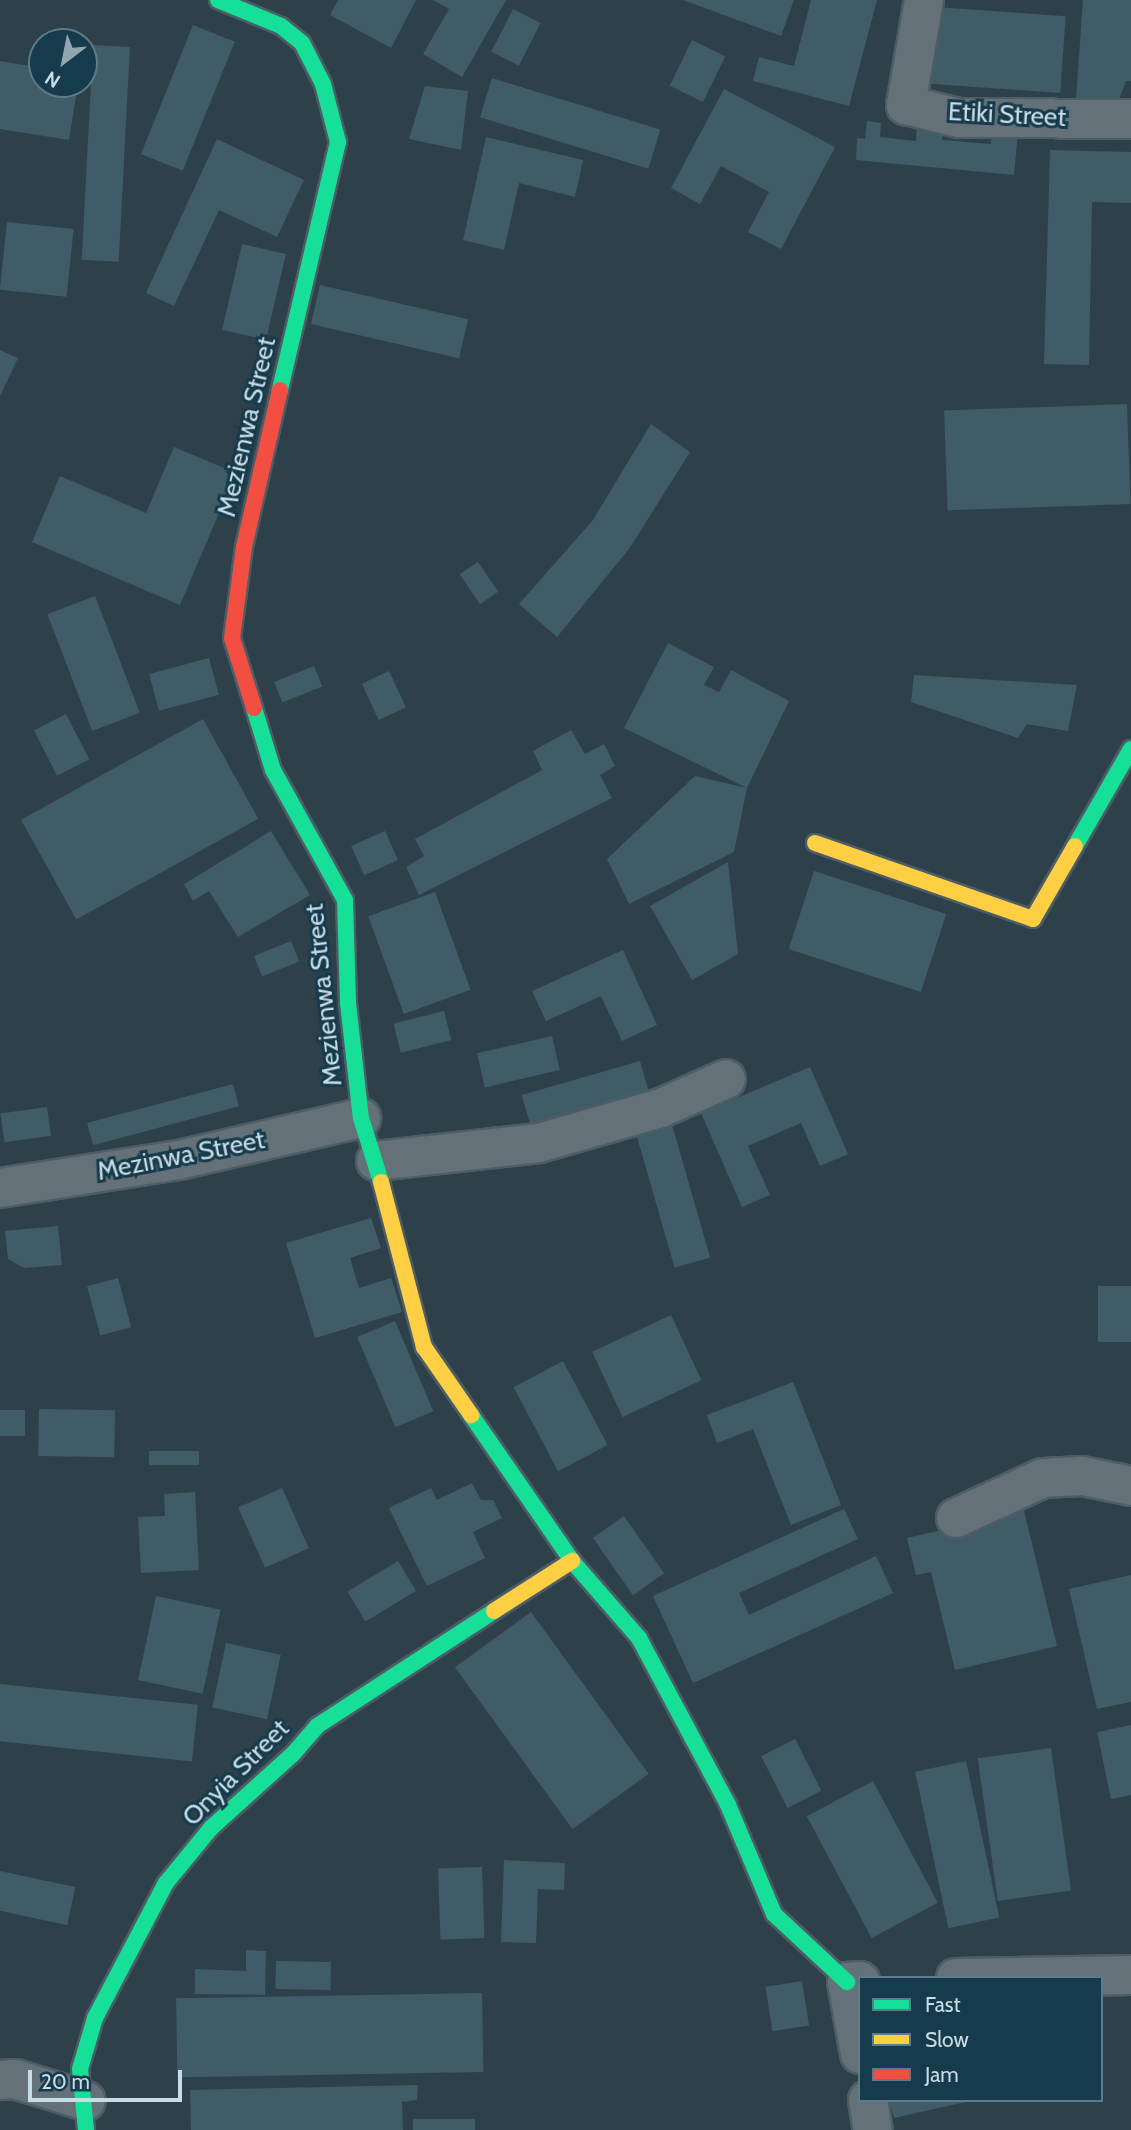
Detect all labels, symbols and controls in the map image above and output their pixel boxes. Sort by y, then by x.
north arrow [28,28,98,98]
text: N [41,66,64,93]
street label: Etiki Street [947,96,1067,134]
street label: Mezienwa Street [211,334,283,520]
street label: Mezienwa Street [299,902,349,1088]
street label: Mezinwa Street [95,1124,267,1188]
street label: Onyia Street [176,1713,296,1833]
legend [858,1976,1103,2102]
text: Fast [925,1992,961,2017]
text: Slow [925,2027,969,2052]
scale bar [32,2056,186,2100]
text: Jam [925,2062,959,2087]
text: 20 m [41,2069,90,2094]

